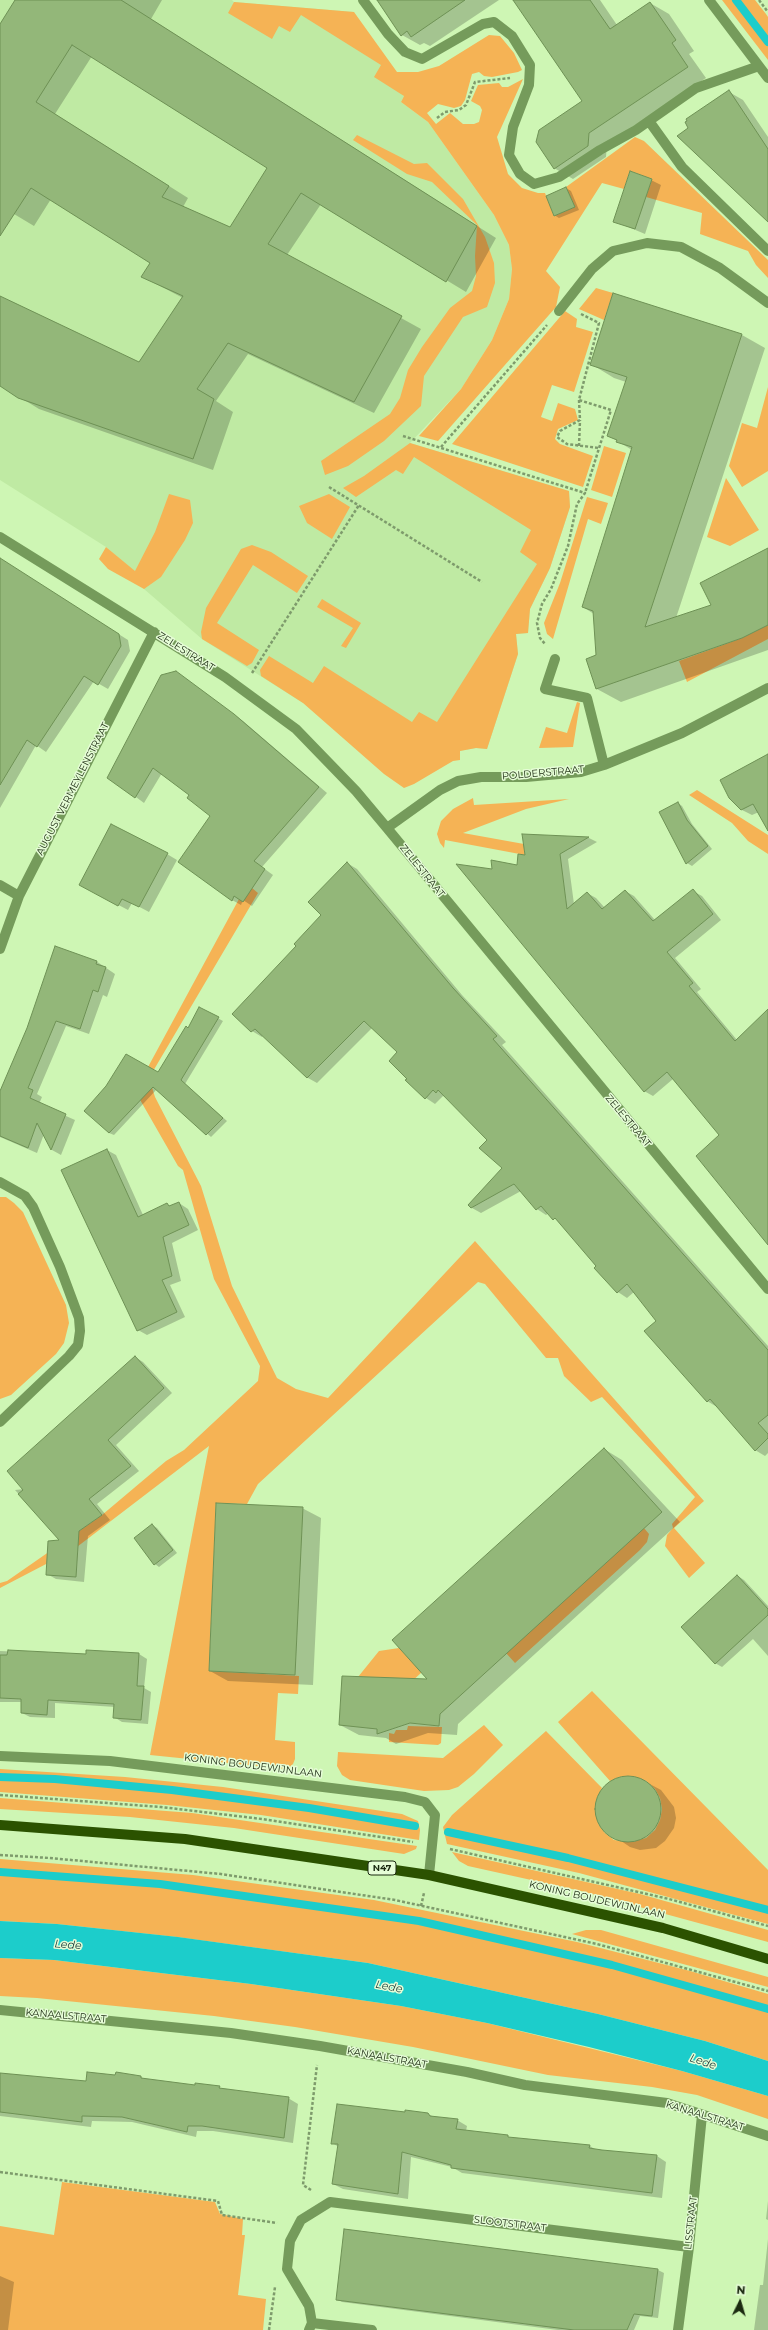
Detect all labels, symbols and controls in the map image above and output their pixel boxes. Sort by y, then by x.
street label: ZELESTRAAT [155,630,217,674]
street label: AUGUST VERMEYLENSTRAAT [34,720,112,858]
street label: POLDERSTRAAT [501,763,585,783]
street label: ZELESTRAAT [397,842,447,900]
street label: ZELESTRAAT [603,1092,653,1150]
street label: KONING BOUDEWIJNLAAN [183,1752,323,1780]
road number: N47 [368,1861,396,1875]
street label: KONING BOUDEWIJNLAAN [528,1879,666,1921]
water label: Lede [54,1937,82,1953]
water label: Lede [374,1978,404,1996]
street label: KANAALSTRAAT [25,2006,107,2026]
street label: KANAALSTRAAT [346,2045,428,2071]
water label: Lede [688,2052,718,2072]
street label: KANAALSTRAAT [664,2098,746,2134]
street label: LISSTRAAT [682,2196,700,2250]
street label: SLOOTSTRAAT [473,2214,547,2234]
north arrow [720,2282,760,2322]
text: N [736,2283,746,2297]

